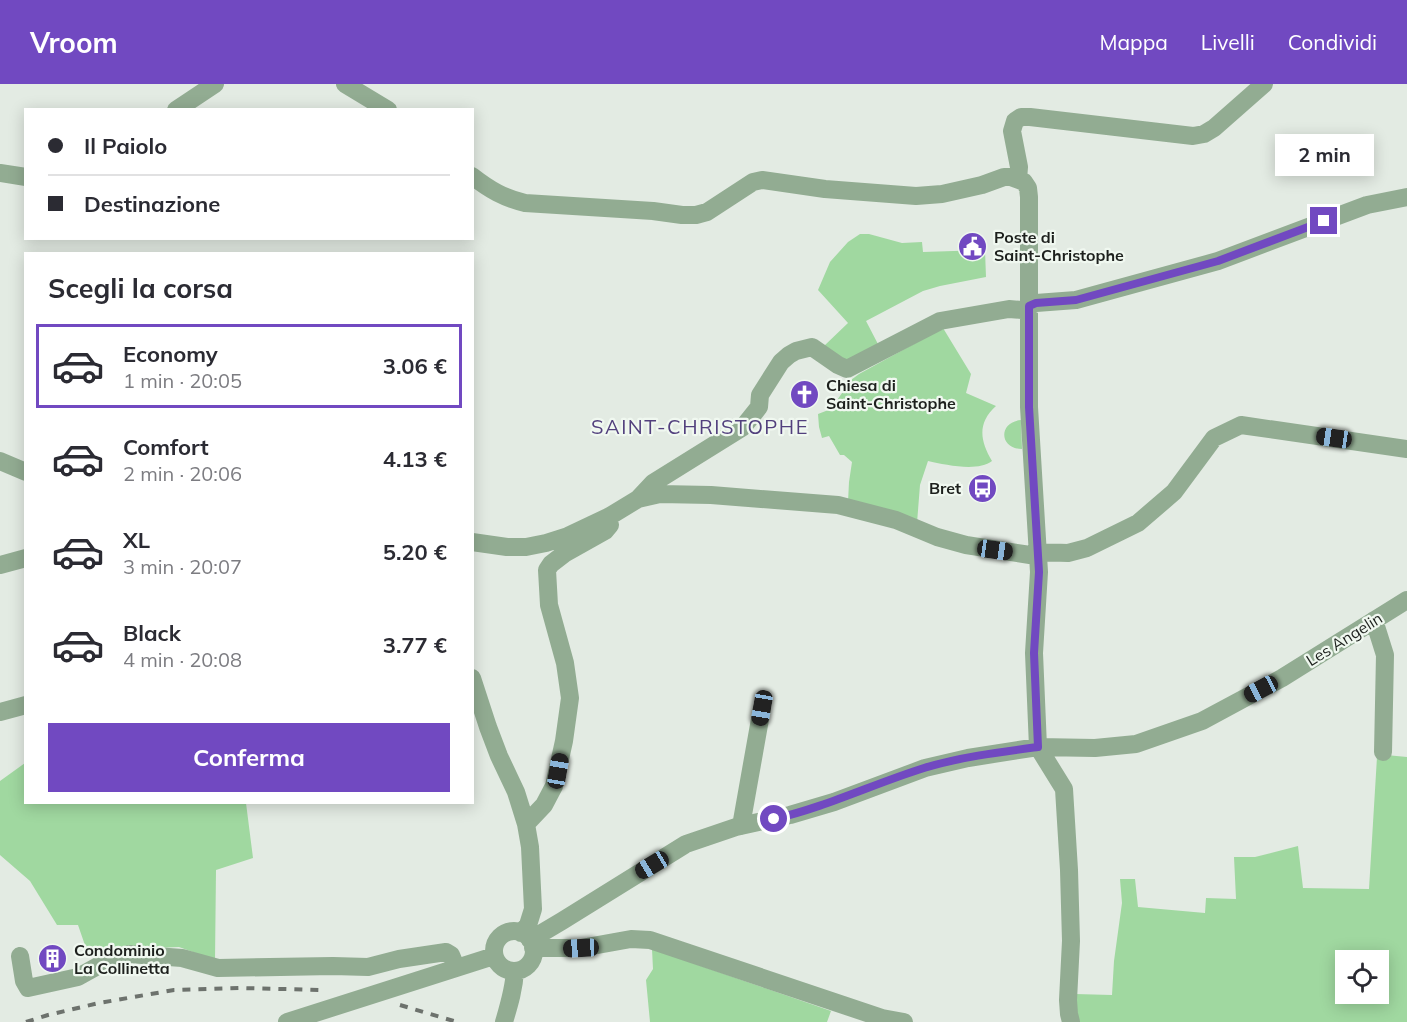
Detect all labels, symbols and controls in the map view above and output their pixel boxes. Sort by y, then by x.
text: Vroom [30,25,118,60]
text: Mappa [1099,29,1168,55]
text: Livelli [1201,29,1255,55]
text: Condividi [1288,29,1377,55]
text: Il Paiolo [84,132,167,160]
callout: 2 min [1274,134,1374,176]
text: 2 min [1298,142,1351,167]
text: Destinazione [84,190,220,218]
route end [1310,207,1337,234]
place label: Poste di Saint-Christophe [994,227,1124,265]
public building icon: Poste di Saint-Christophe [957,230,989,262]
text: Scegli la corsa [48,271,233,305]
icon: car [51,339,105,393]
text: Economy [123,340,218,368]
text: 3.06 € [383,352,447,380]
text: 1 min · 20:05 [123,368,242,393]
place label: Chiesa di Saint-Christophe [826,375,956,413]
church icon: Chiesa di Saint-Christophe [789,378,821,410]
district label: SAINT-CHRISTOPHE [591,414,809,439]
car [1315,427,1353,449]
icon: car [51,432,105,486]
text: Comfort [123,433,209,461]
text: 4.13 € [383,445,447,473]
text: 2 min · 20:06 [123,461,242,486]
bus stop icon: Bret [966,472,998,504]
place label: Bret [929,478,961,498]
icon: car [51,525,105,579]
text: XL [123,526,150,554]
text: 5.20 € [383,538,447,566]
car [976,539,1014,561]
text: 3 min · 20:07 [123,554,242,579]
street label: Les Angelin [1302,608,1386,670]
icon: car [51,618,105,672]
text: Black [123,619,181,647]
text: 3.77 € [383,631,447,659]
text: 4 min · 20:08 [123,647,242,672]
car [1241,673,1281,705]
car [750,689,774,727]
button: Conferma [48,723,450,792]
car [546,752,570,790]
route start [760,805,787,832]
car [632,848,672,882]
car [563,938,599,958]
place label: Condominio La Collinetta [74,940,170,978]
building icon: Condominio La Collinetta [37,943,69,975]
map controls [1335,950,1389,1004]
button: locate [1335,950,1389,1004]

